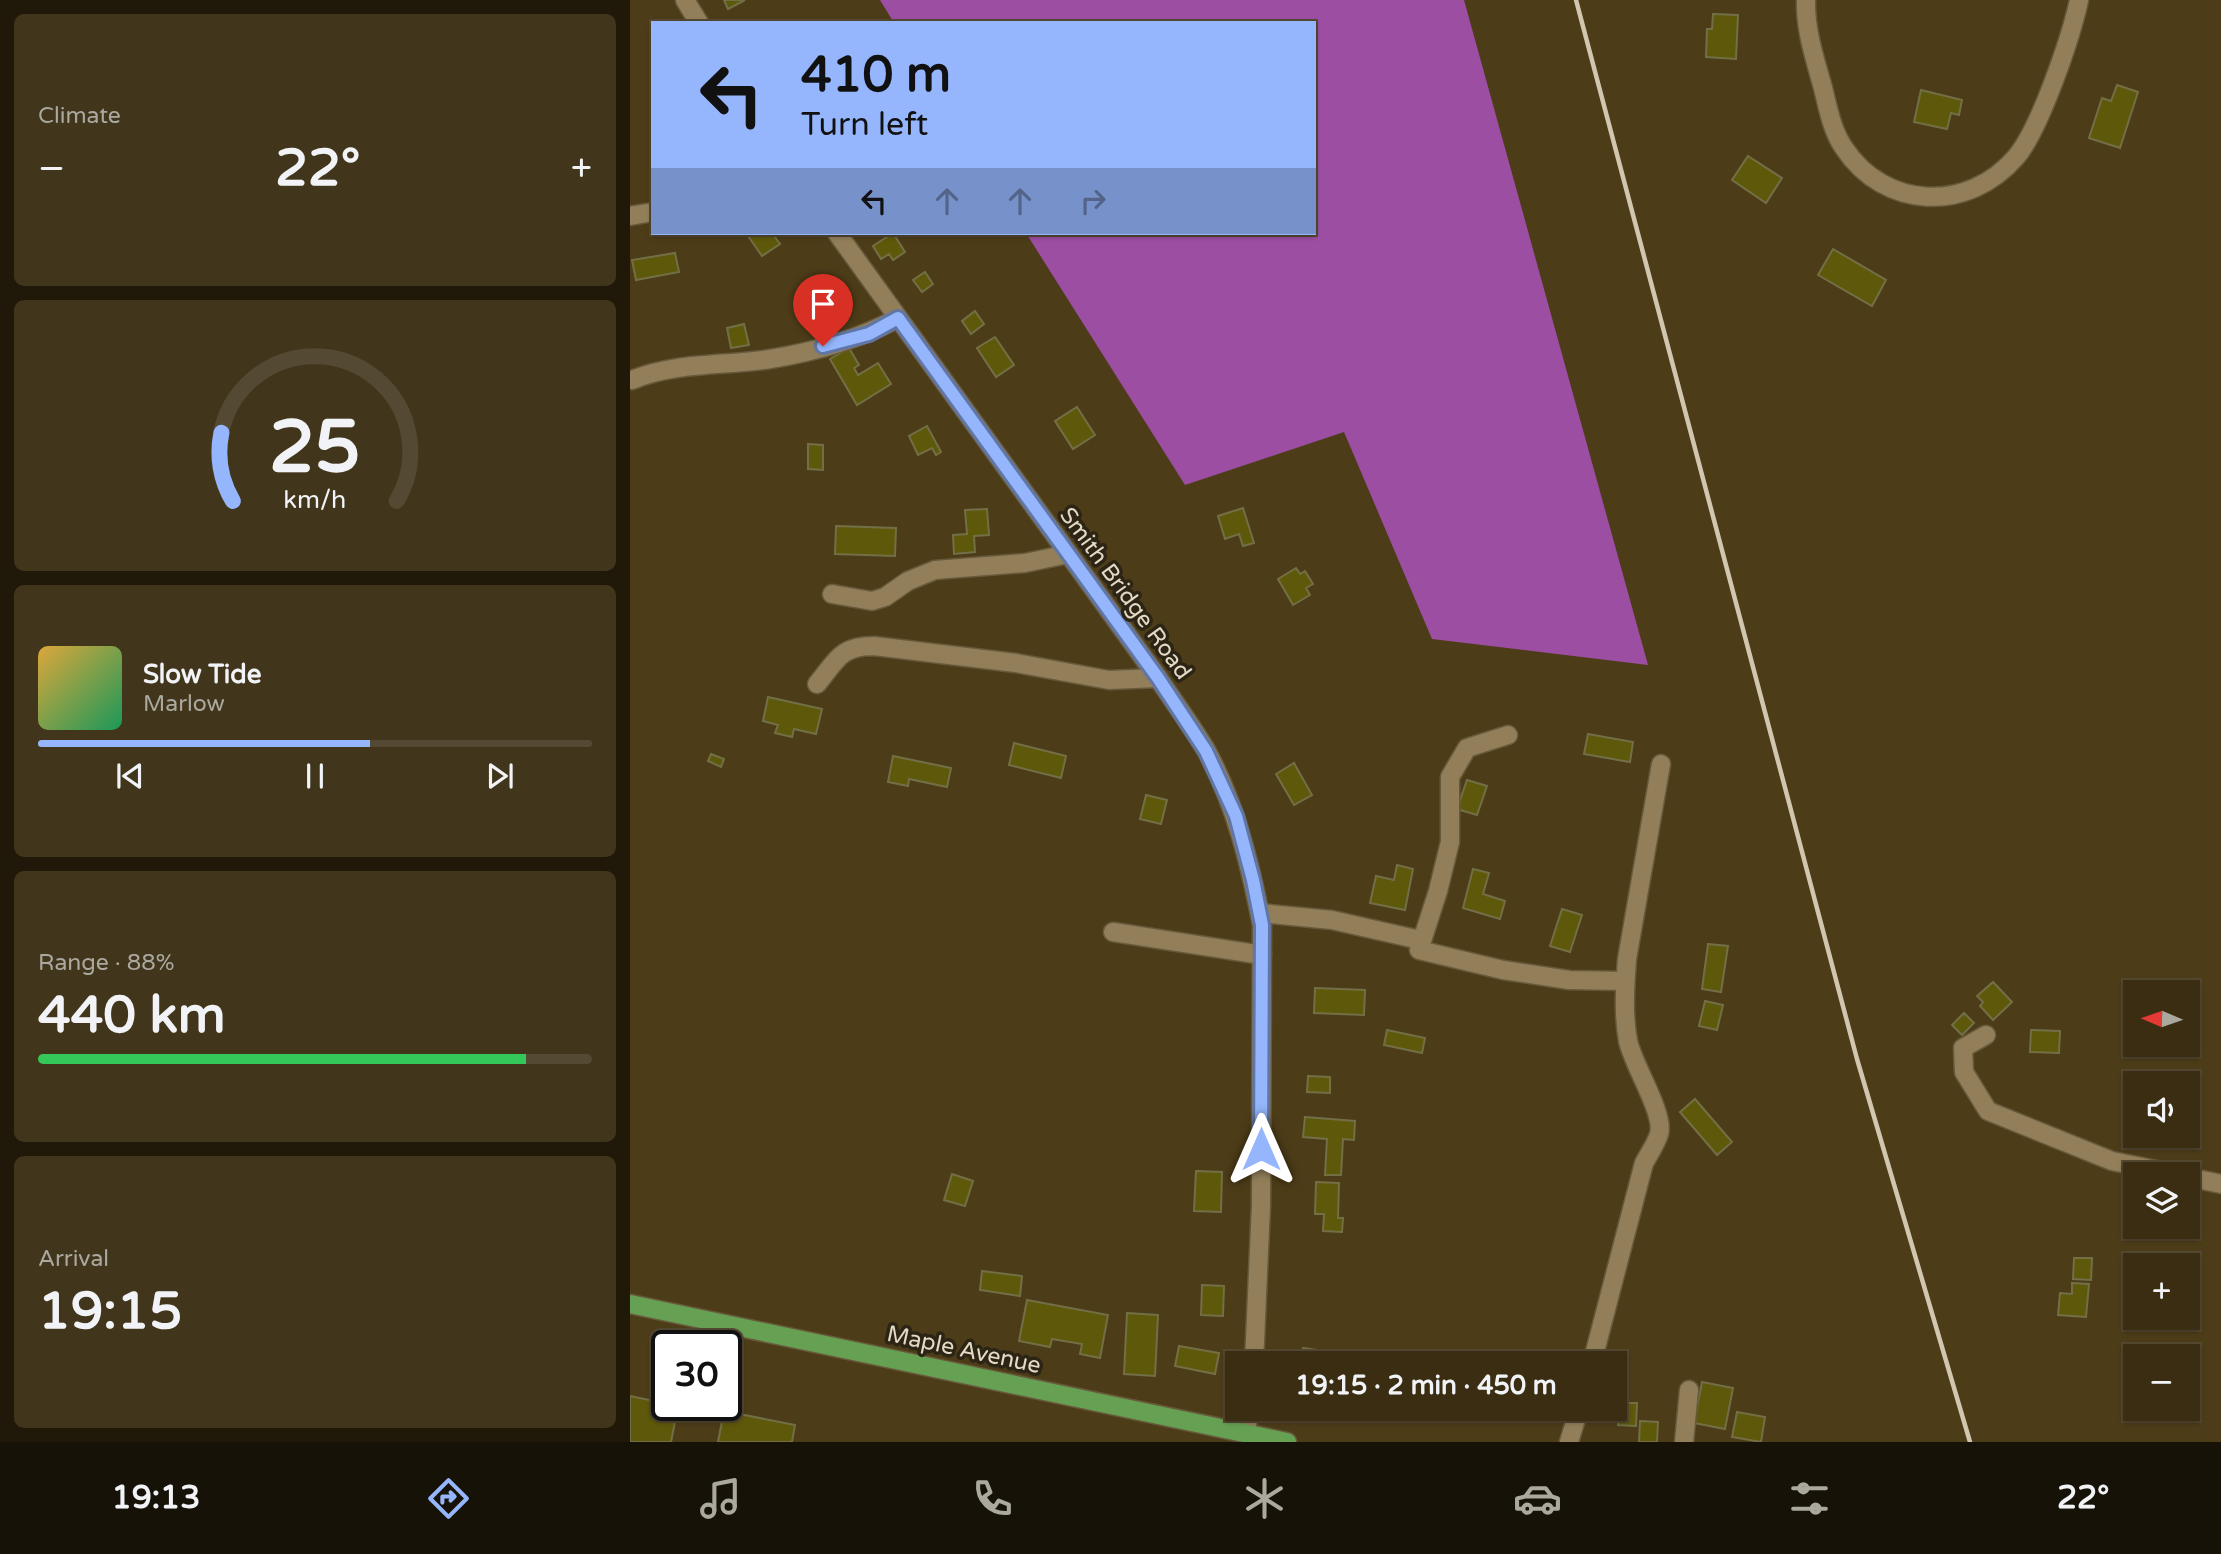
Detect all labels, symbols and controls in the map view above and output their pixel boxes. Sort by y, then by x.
text: 410 m [801,46,951,105]
icon: left [686,49,777,140]
text: Climate [38,102,121,130]
text: Turn left [801,106,928,144]
text: 22° [275,137,360,200]
text: − [38,146,65,192]
text: + [571,146,592,192]
icon: left [855,182,893,220]
icon: ahead [928,182,966,220]
icon: ahead [1001,182,1039,220]
icon: right [1074,182,1112,220]
pin [793,274,853,346]
icon: arrive [804,285,842,323]
text: 25 [269,405,361,493]
text: km/h [284,485,346,515]
street label: Smith Bridge Road [1053,502,1197,685]
text: Slow Tide [143,659,261,690]
text: Marlow [143,690,225,718]
icon: previous [111,757,149,795]
icon: pause [296,757,334,795]
icon: next [481,757,519,795]
text: Range · 88% [38,949,174,977]
north arrow [2123,980,2200,1057]
map controls [2123,980,2200,1421]
text: 440 km [38,984,226,1047]
button: sound [2123,1071,2200,1148]
position arrow [1224,1112,1298,1186]
button: layers [2123,1162,2200,1239]
text: Arrival [38,1245,109,1273]
button: + [2123,1253,2200,1330]
text: 19:15 [38,1280,182,1343]
street label: Maple Avenue [884,1320,1043,1380]
speed limit sign: 30 [651,1330,742,1421]
button: − [2123,1344,2200,1421]
text: 19:15 · 2 min · 450 m [1295,1370,1557,1401]
icon: directions [424,1474,473,1523]
icon: music [696,1474,745,1523]
icon: phone [968,1474,1017,1523]
icon: climate [1240,1474,1289,1523]
icon: car [1513,1474,1562,1523]
icon: filters [1785,1474,1834,1523]
text: 19:13 [112,1479,200,1517]
text: 22° [2057,1479,2109,1517]

